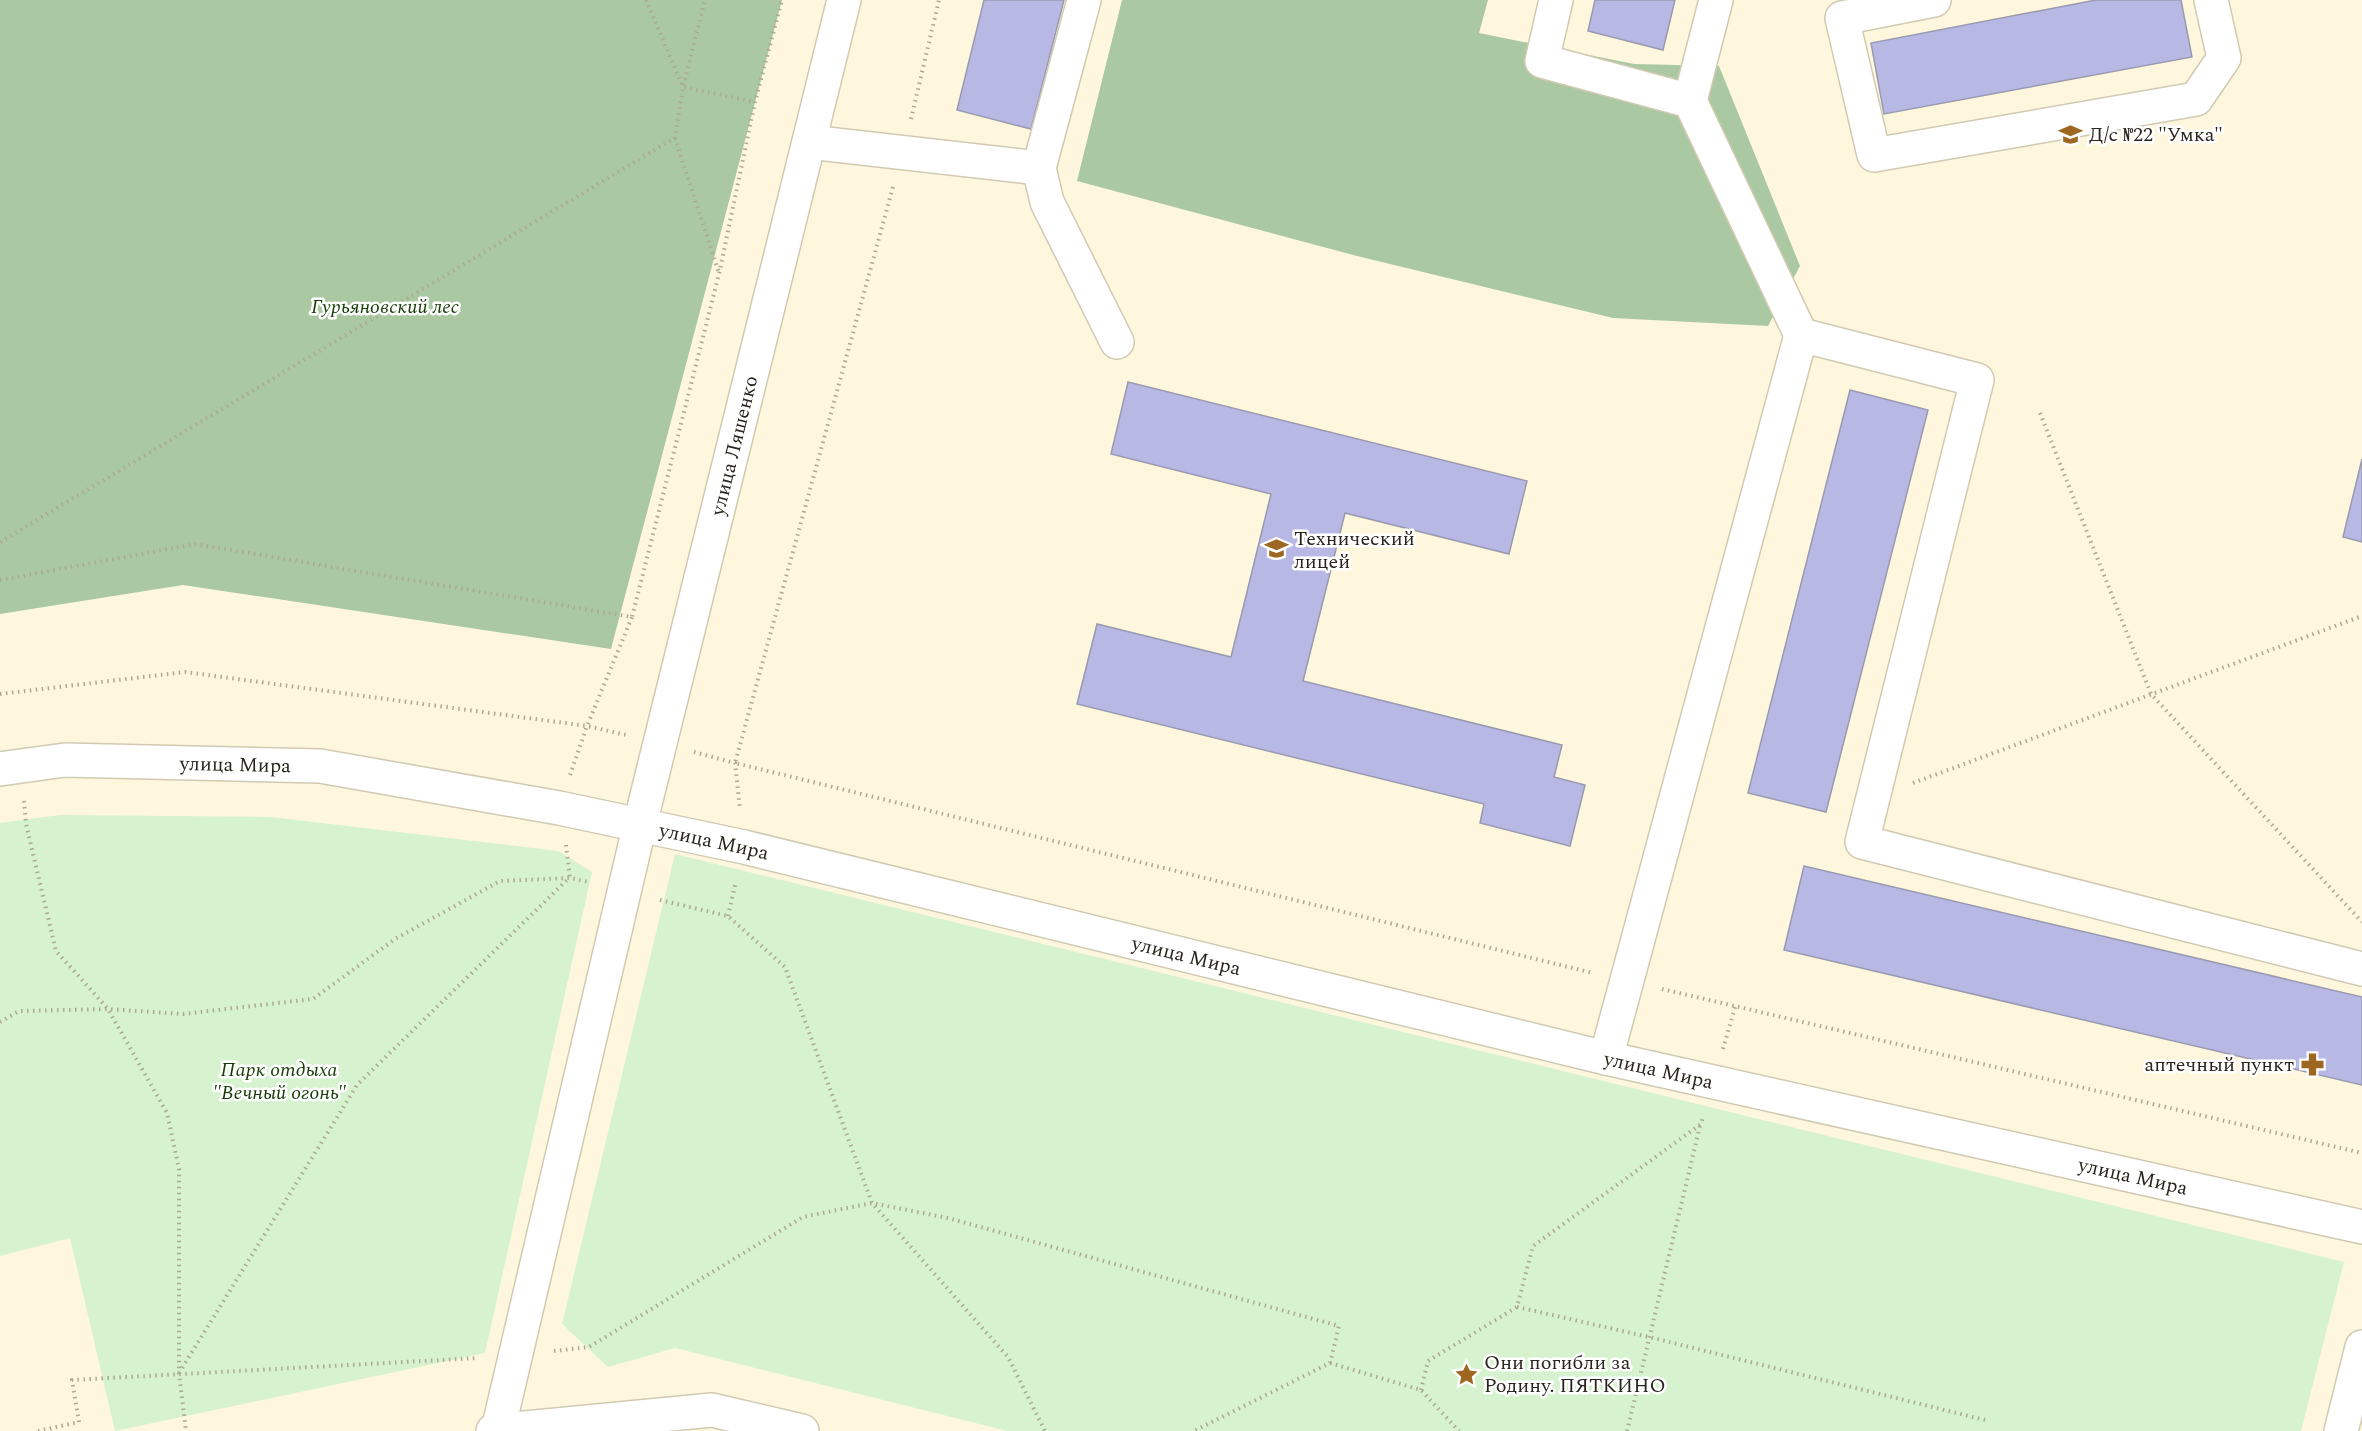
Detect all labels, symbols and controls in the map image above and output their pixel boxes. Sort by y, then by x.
place label: Д/с №22 "Умка" [2089,120,2223,150]
school or university icon: Д/с №22 "Умка" [2058,121,2084,147]
park label: Гурьяновский лес [311,292,460,322]
street label: улица Ляшенко [703,373,766,520]
place label: Технический лицей [1294,524,1415,577]
school or university icon: Технический лицей [1263,536,1289,562]
street label: улица Мира [178,749,292,781]
street label: улица Мира [655,815,772,869]
street label: улица Мира [1128,928,1244,984]
street label: улица Мира [1600,1044,1716,1098]
place label: аптечный пункт [2145,1050,2294,1080]
pharmacy icon: аптечный пункт [2299,1051,2325,1077]
park label: Парк отдыха "Вечный огонь" [212,1055,346,1108]
street label: улица Мира [2074,1150,2191,1204]
place label: Они погибли за Родину. ПЯТКИНО [1484,1348,1666,1401]
place icon: Они погибли за Родину. ПЯТКИНО [1453,1361,1479,1387]

